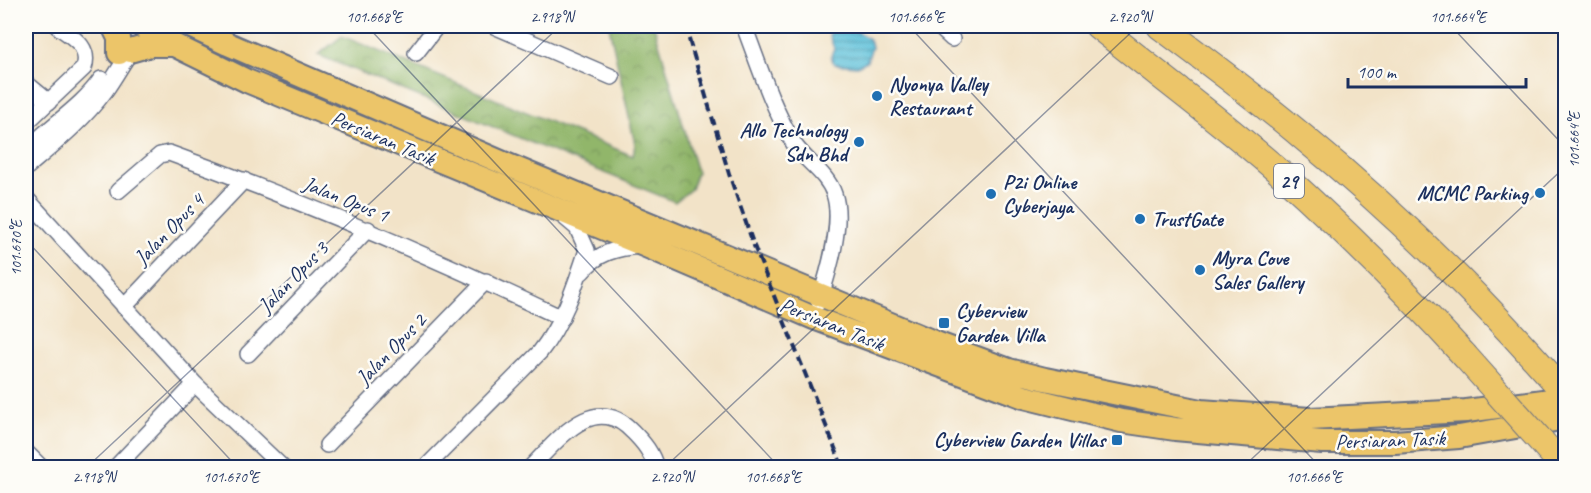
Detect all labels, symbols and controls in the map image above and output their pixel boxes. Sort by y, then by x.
text: 101.668°E [346,8,404,27]
text: 2.918°N [530,8,577,27]
text: 101.666°E [888,8,946,27]
text: 2.920°N [1108,8,1155,27]
text: 101.664°E [1430,8,1488,27]
scale bar [1348,51,1526,89]
text: 100 m [1357,61,1398,83]
place label: Nyonya Valley Restaurant [889,71,990,121]
marker: Nyonya Valley Restaurant [870,89,884,103]
street label: Persiaran Tasik [327,105,440,172]
text: 101.664°E [1565,110,1584,168]
place label: Allo Technology Sdn Bhd [739,117,851,167]
marker: Allo Technology Sdn Bhd [852,135,866,149]
road number: 29 [1274,164,1304,198]
place label: P2i Online Cyberjaya [1003,169,1078,220]
street label: Jalan Opus 1 [299,170,394,228]
place label: MCMC Parking [1417,180,1529,206]
street label: Jalan Opus 4 [128,186,211,271]
marker: MCMC Parking [1533,186,1547,200]
marker: P2i Online Cyberjaya [984,187,998,201]
place label: TrustGate [1152,206,1225,232]
marker: TrustGate [1133,212,1147,226]
text: 101.670°E [7,218,26,276]
street label: Jalan Opus 3 [252,235,335,319]
place label: Myra Cove Sales Gallery [1212,245,1306,295]
marker: Myra Cove Sales Gallery [1193,263,1207,277]
street label: Persiaran Tasik [776,291,889,357]
place label: Cyberview Garden Villa [956,298,1046,348]
street label: Jalan Opus 2 [350,307,433,391]
marker: Cyberview Garden Villa [937,316,951,330]
street label: Persiaran Tasik [1335,425,1447,455]
place label: Cyberview Garden Villas [934,427,1108,453]
marker: Cyberview Garden Villas [1110,433,1124,447]
text: 2.918°N [72,468,119,487]
text: 101.670°E [203,468,261,487]
text: 2.920°N [650,468,697,487]
text: 101.668°E [745,468,803,487]
text: 101.666°E [1286,468,1344,487]

